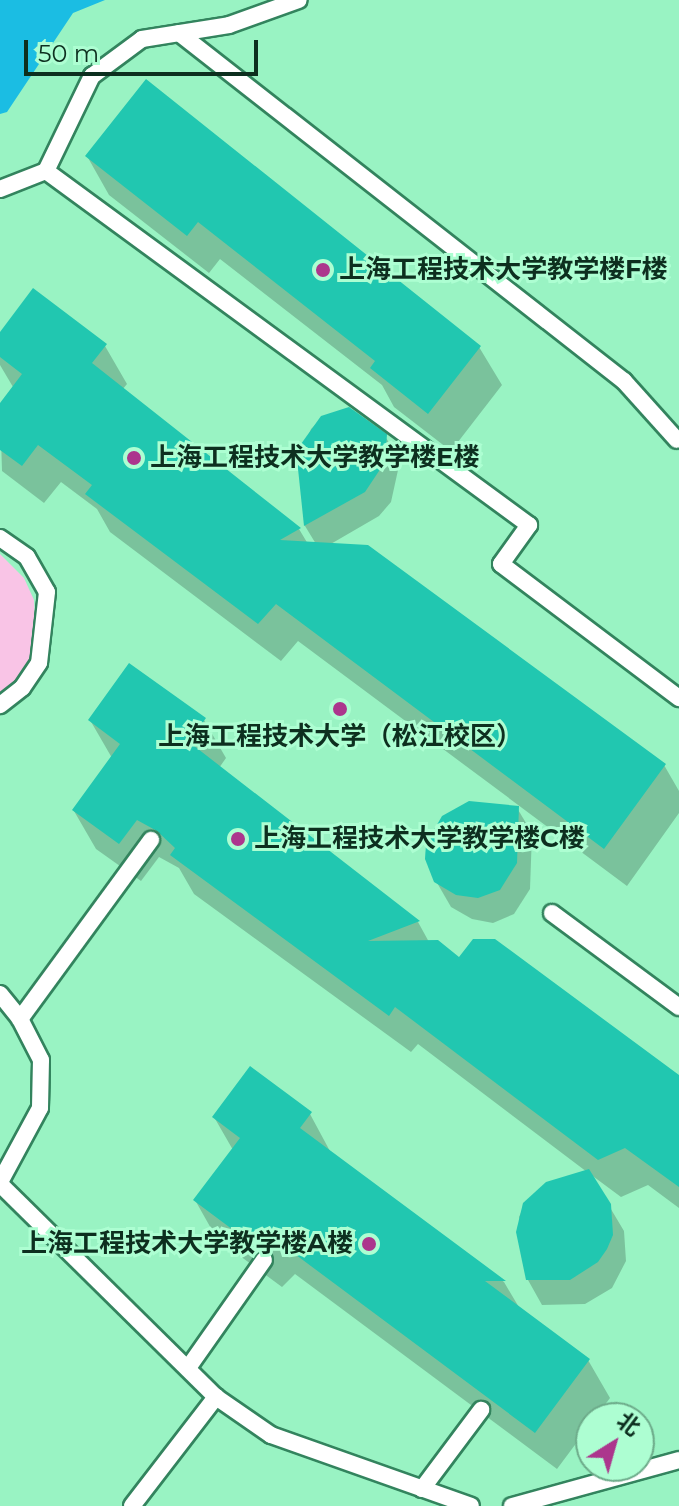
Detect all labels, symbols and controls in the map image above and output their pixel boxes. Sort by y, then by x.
scale bar [28,24,262,74]
text: 50 m [38,39,99,68]
place label: 上海工程技术大学教学楼F楼 [339,254,668,286]
marker: 上海工程技术大学教学楼F楼 [314,261,332,279]
place label: 上海工程技术大学教学楼E楼 [150,442,479,474]
marker: 上海工程技术大学教学楼E楼 [125,449,143,467]
marker: 上海工程技术大学（松江校区） [331,700,349,718]
place label: 上海工程技术大学（松江校区） [158,721,522,753]
place label: 上海工程技术大学教学楼C楼 [254,823,585,855]
marker: 上海工程技术大学教学楼C楼 [229,830,247,848]
place label: 上海工程技术大学教学楼A楼 [21,1228,353,1260]
marker: 上海工程技术大学教学楼A楼 [360,1235,378,1253]
north arrow [575,1402,655,1482]
text: 北 [612,1407,645,1441]

